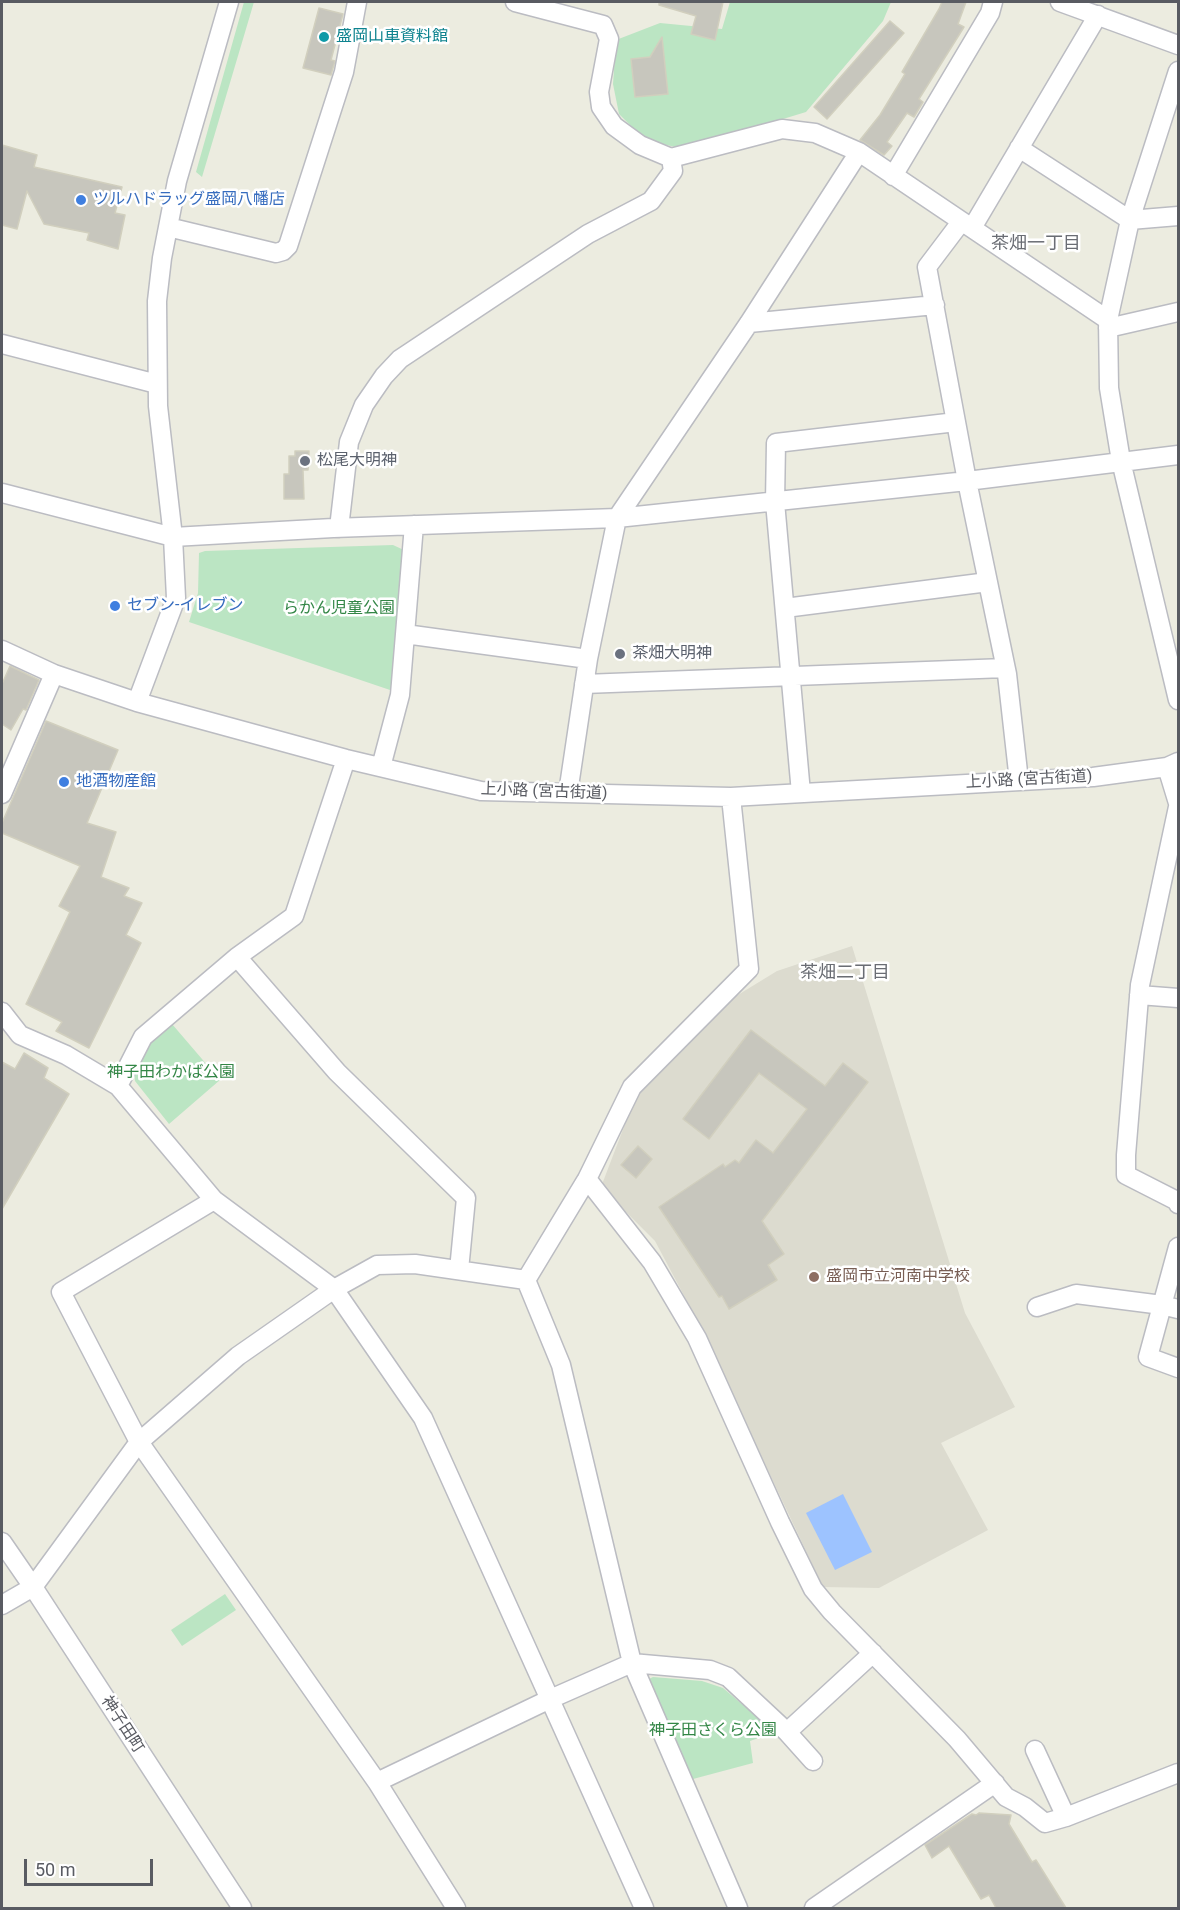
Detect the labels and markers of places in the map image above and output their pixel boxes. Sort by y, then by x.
place label: 盛岡山車資料館 [336,27,448,47]
marker: 盛岡山車資料館 [317,30,331,44]
place label: ツルハドラッグ盛岡八幡店 [93,190,285,210]
marker: ツルハドラッグ盛岡八幡店 [74,193,88,207]
place label: 松尾大明神 [317,451,397,471]
marker: 松尾大明神 [298,454,312,468]
place label: セブン-イレブン [127,596,243,616]
marker: セブン-イレブン [108,599,122,613]
place label: 茶畑大明神 [632,644,712,664]
marker: 茶畑大明神 [613,647,627,661]
place label: 地酒物産館 [76,772,156,792]
marker: 地酒物産館 [57,775,71,789]
place label: 盛岡市立河南中学校 [826,1267,970,1287]
marker: 盛岡市立河南中学校 [807,1270,821,1284]

